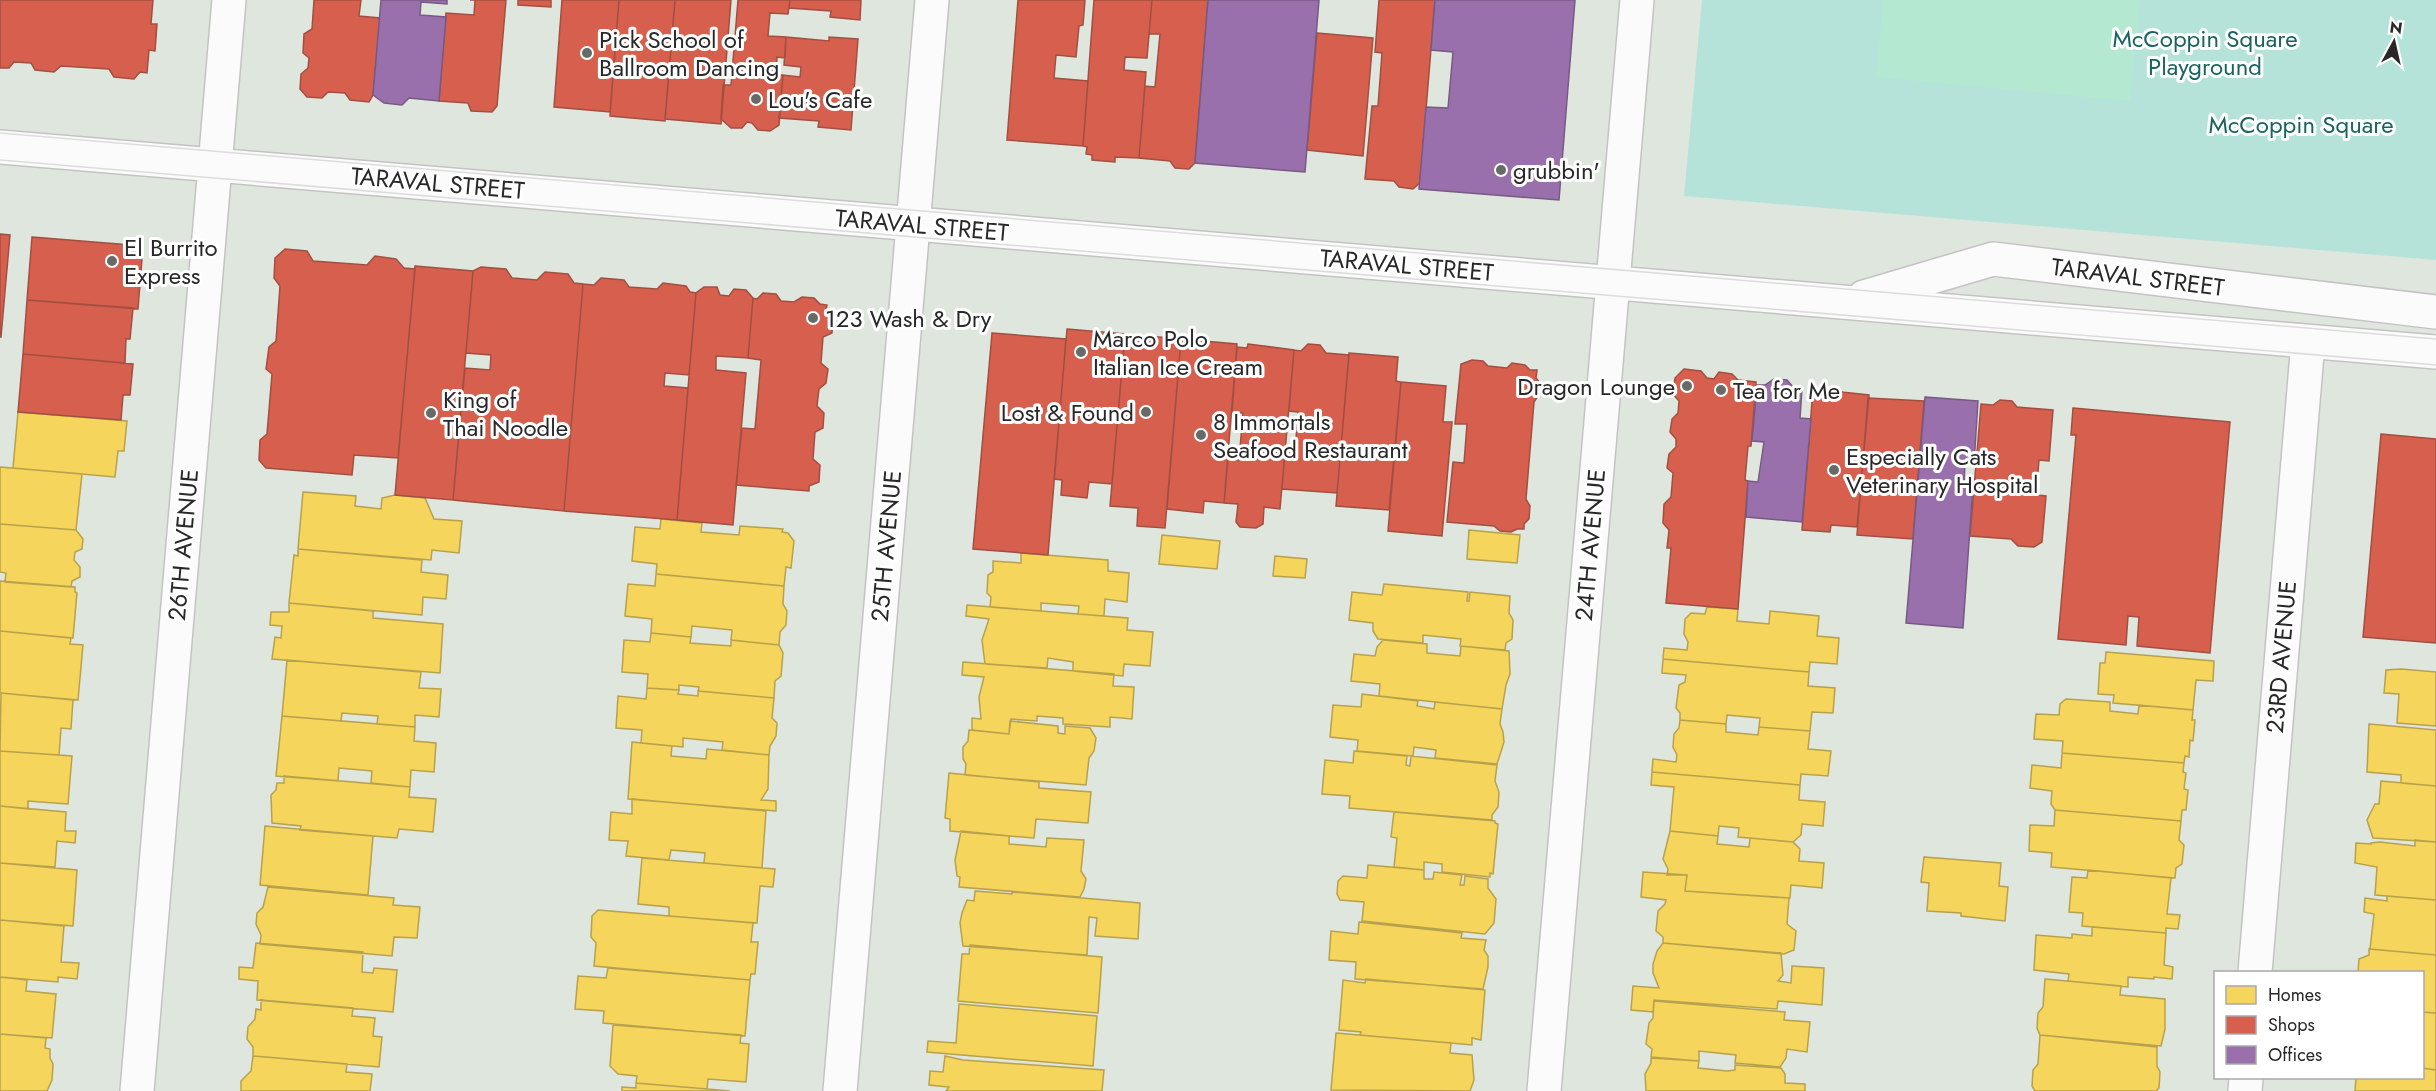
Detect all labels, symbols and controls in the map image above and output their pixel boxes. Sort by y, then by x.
north arrow [2364,12,2424,72]
text: N [2388,15,2404,40]
park label: McCoppin Square Playground [2112,21,2298,84]
place label: Pick School of Ballroom Dancing [599,22,779,85]
marker: Pick School of Ballroom Dancing [580,46,594,60]
place label: Lou's Cafe [768,82,872,117]
marker: Lou's Cafe [749,92,763,106]
park label: McCoppin Square [2208,107,2394,142]
place label: grubbin' [1513,153,1600,188]
street label: TARAVAL STREET [350,158,526,208]
marker: grubbin' [1494,163,1508,177]
street label: TARAVAL STREET [834,200,1010,250]
place label: El Burrito Express [124,230,217,293]
street label: TARAVAL STREET [1319,240,1495,290]
street label: TARAVAL STREET [2049,249,2227,305]
marker: El Burrito Express [105,254,119,268]
place label: 123 Wash & Dry [825,301,992,336]
marker: 123 Wash & Dry [806,311,820,325]
place label: Marco Polo Italian Ice Cream [1093,321,1263,384]
marker: Marco Polo Italian Ice Cream [1074,345,1088,359]
place label: Dragon Lounge [1517,369,1675,404]
place label: Tea for Me [1733,373,1840,408]
marker: Dragon Lounge [1680,379,1694,393]
place label: King of Thai Noodle [443,382,568,445]
marker: Tea for Me [1714,383,1728,397]
place label: Lost & Found [1001,395,1134,430]
place label: 8 Immortals Seafood Restaurant [1213,404,1408,467]
marker: Lost & Found [1139,405,1153,419]
marker: King of Thai Noodle [424,406,438,420]
marker: 8 Immortals Seafood Restaurant [1194,428,1208,442]
place label: Especially Cats Veterinary Hospital [1846,439,2038,502]
marker: Especially Cats Veterinary Hospital [1827,463,1841,477]
street label: 26TH AVENUE [159,468,207,622]
street label: 24TH AVENUE [1566,468,1614,622]
street label: 25TH AVENUE [862,469,910,623]
street label: 23RD AVENUE [2257,579,2305,735]
legend [2214,971,2424,1079]
text: Homes [2268,982,2321,1008]
text: Shops [2268,1012,2315,1038]
text: Offices [2268,1042,2322,1068]

